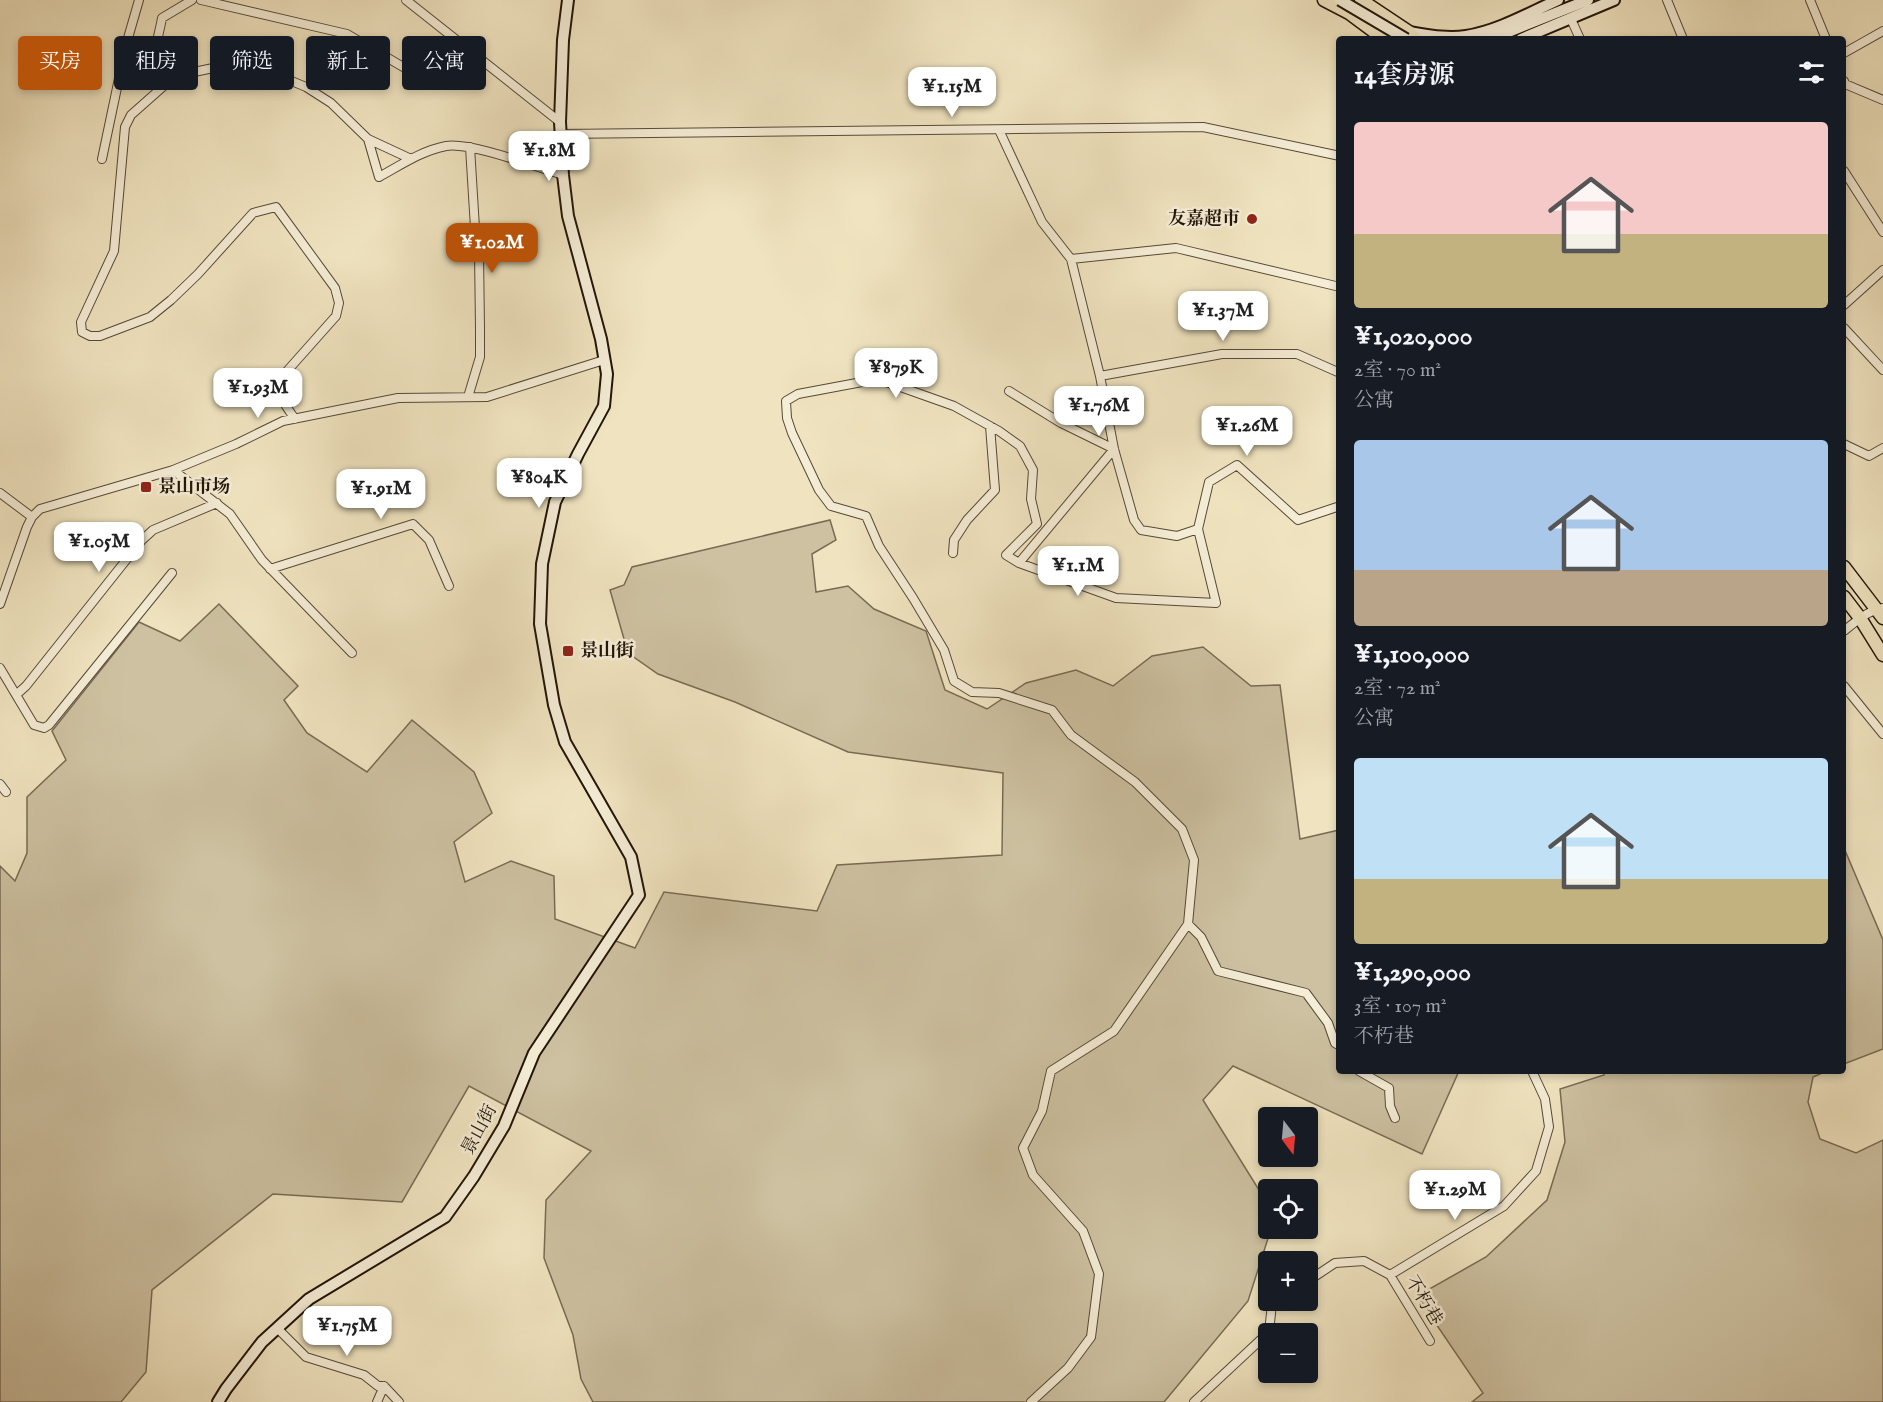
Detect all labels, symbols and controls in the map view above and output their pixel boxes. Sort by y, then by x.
chip: 买房 [18,36,102,90]
chip: 租房 [114,36,198,90]
chip: 筛选 [210,36,294,90]
chip: 新上 [306,36,390,90]
chip: 公寓 [402,36,486,90]
icon: filters [1795,56,1828,89]
text: 14套房源 [1354,59,1454,92]
pin: ¥1.15M [903,67,1001,118]
text: ¥1.15M [922,74,982,99]
pin: ¥1.8M [507,131,591,182]
text: ¥1.8M [523,138,575,163]
icon: home [1537,161,1645,269]
place label: 友嘉超市 [1168,208,1240,231]
marker: 友嘉超市 [1245,212,1259,226]
pin: ¥1.02M [443,223,541,274]
text: ¥1.02M [460,230,524,255]
pin: ¥1.37M [1174,291,1272,342]
text: ¥1.37M [1192,298,1254,323]
text: ¥1,020,000 [1354,320,1473,353]
pin: ¥879K [854,348,938,399]
text: ¥879K [869,355,923,380]
text: 2室 · 70 m² [1354,358,1441,383]
pin: ¥1.93M [209,368,307,419]
text: ¥1.93M [227,375,289,400]
pin: ¥1.76M [1050,386,1148,437]
text: 公寓 [1354,388,1394,413]
text: ¥1.76M [1068,393,1130,418]
pin: ¥1.26M [1198,406,1296,457]
text: ¥1.26M [1216,413,1278,438]
pin: ¥804K [497,458,581,509]
text: ¥804K [511,465,567,490]
pin: ¥1.91M [332,469,430,520]
place label: 景山市场 [158,476,230,499]
text: ¥1.91M [350,476,412,501]
icon: home [1537,479,1645,587]
marker: 景山市场 [139,480,153,494]
pin: ¥1.05M [50,522,148,573]
text: ¥1.05M [68,529,130,554]
pin: ¥1.1M [1036,546,1120,597]
text: ¥1.1M [1052,553,1104,578]
text: ¥1,100,000 [1354,638,1470,671]
place label: 景山街 [580,640,634,663]
marker: 景山街 [561,644,575,658]
text: 2室 · 72 m² [1354,676,1441,701]
text: 公寓 [1354,706,1394,731]
icon: home [1537,797,1645,905]
text: ¥1,290,000 [1354,956,1471,989]
text: 3室 · 107 m² [1354,994,1447,1019]
text: 不朽巷 [1354,1024,1414,1049]
street label: 景山街 [457,1101,503,1159]
north arrow [1258,1107,1318,1167]
map controls [1258,1107,1318,1383]
pin: ¥1.29M [1406,1170,1504,1221]
text: ¥1.29M [1423,1177,1487,1202]
button: locate [1258,1179,1318,1239]
button: + [1258,1251,1318,1311]
street label: 不朽巷 [1399,1272,1447,1330]
pin: ¥1.75M [298,1306,396,1357]
text: ¥1.75M [317,1313,377,1338]
button: − [1258,1323,1318,1383]

